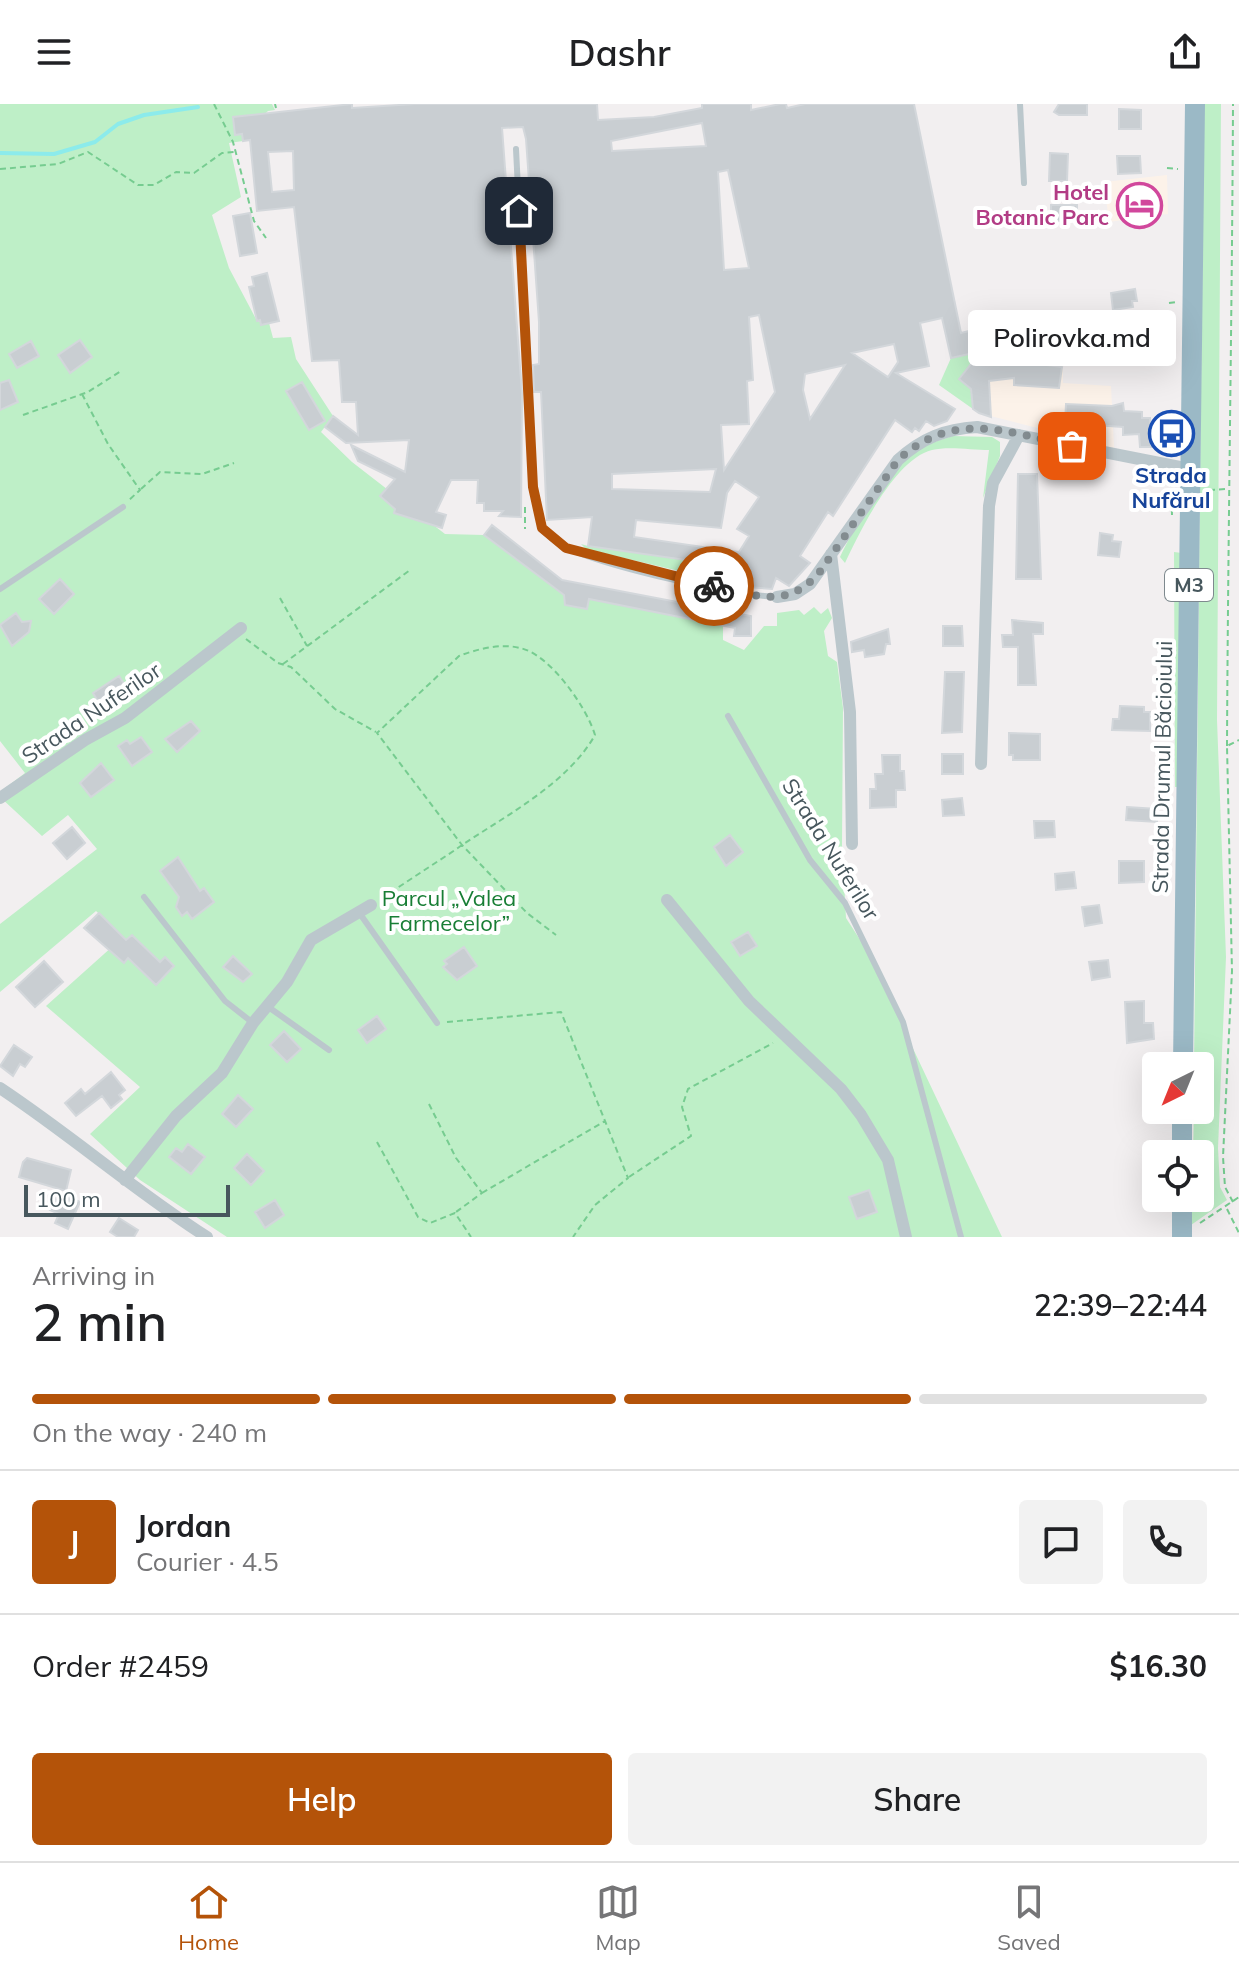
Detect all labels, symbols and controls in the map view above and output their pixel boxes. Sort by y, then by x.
icon: menu [32,30,76,74]
text: Dashr [569,30,670,75]
icon: share [1163,30,1207,74]
pin [485,177,553,245]
place label: Hotel Botanic Parc [975,178,1109,231]
hotel icon: Hotel Botanic Parc [1116,181,1164,229]
icon: home [497,189,541,233]
callout: Polirovka.md [968,310,1176,366]
text: Polirovka.md [993,321,1151,354]
bus stop icon: Strada Nufărul [1147,410,1195,458]
pin [1038,412,1106,480]
icon: bag [1050,424,1094,468]
place label: Strada Nufărul [1132,461,1210,514]
courier [674,546,754,626]
icon: bike [692,564,736,608]
road number: M3 [1165,569,1213,601]
street label: Strada Drumul Băcioiului [1146,640,1178,894]
street label: Strada Nuferilor [16,656,166,770]
street label: Strada Nuferilor [776,773,886,925]
park label: Parcul „Valea Farmecelor” [382,884,516,937]
north arrow [1142,1052,1214,1124]
map controls [1142,1052,1214,1212]
button: locate [1142,1140,1214,1212]
scale bar [24,1181,230,1217]
text: 100 m [36,1185,101,1213]
text: Arriving in [32,1259,155,1292]
text: 22:39–22:44 [1034,1286,1207,1324]
text: 2 min [32,1289,167,1354]
text: On the way · 240 m [32,1416,267,1449]
button: chat [1019,1500,1103,1584]
button: phone [1123,1500,1207,1584]
text: Jordan [136,1507,231,1545]
text: J [69,1523,79,1561]
text: Courier · 4.5 [136,1545,279,1578]
text: Order #2459 [32,1647,209,1685]
text: $16.30 [1110,1647,1207,1685]
button: Help [32,1753,612,1845]
button: Share [628,1753,1207,1845]
tab: Home [178,1880,239,1956]
tab: Map [595,1880,641,1956]
tab: Saved [997,1880,1061,1956]

